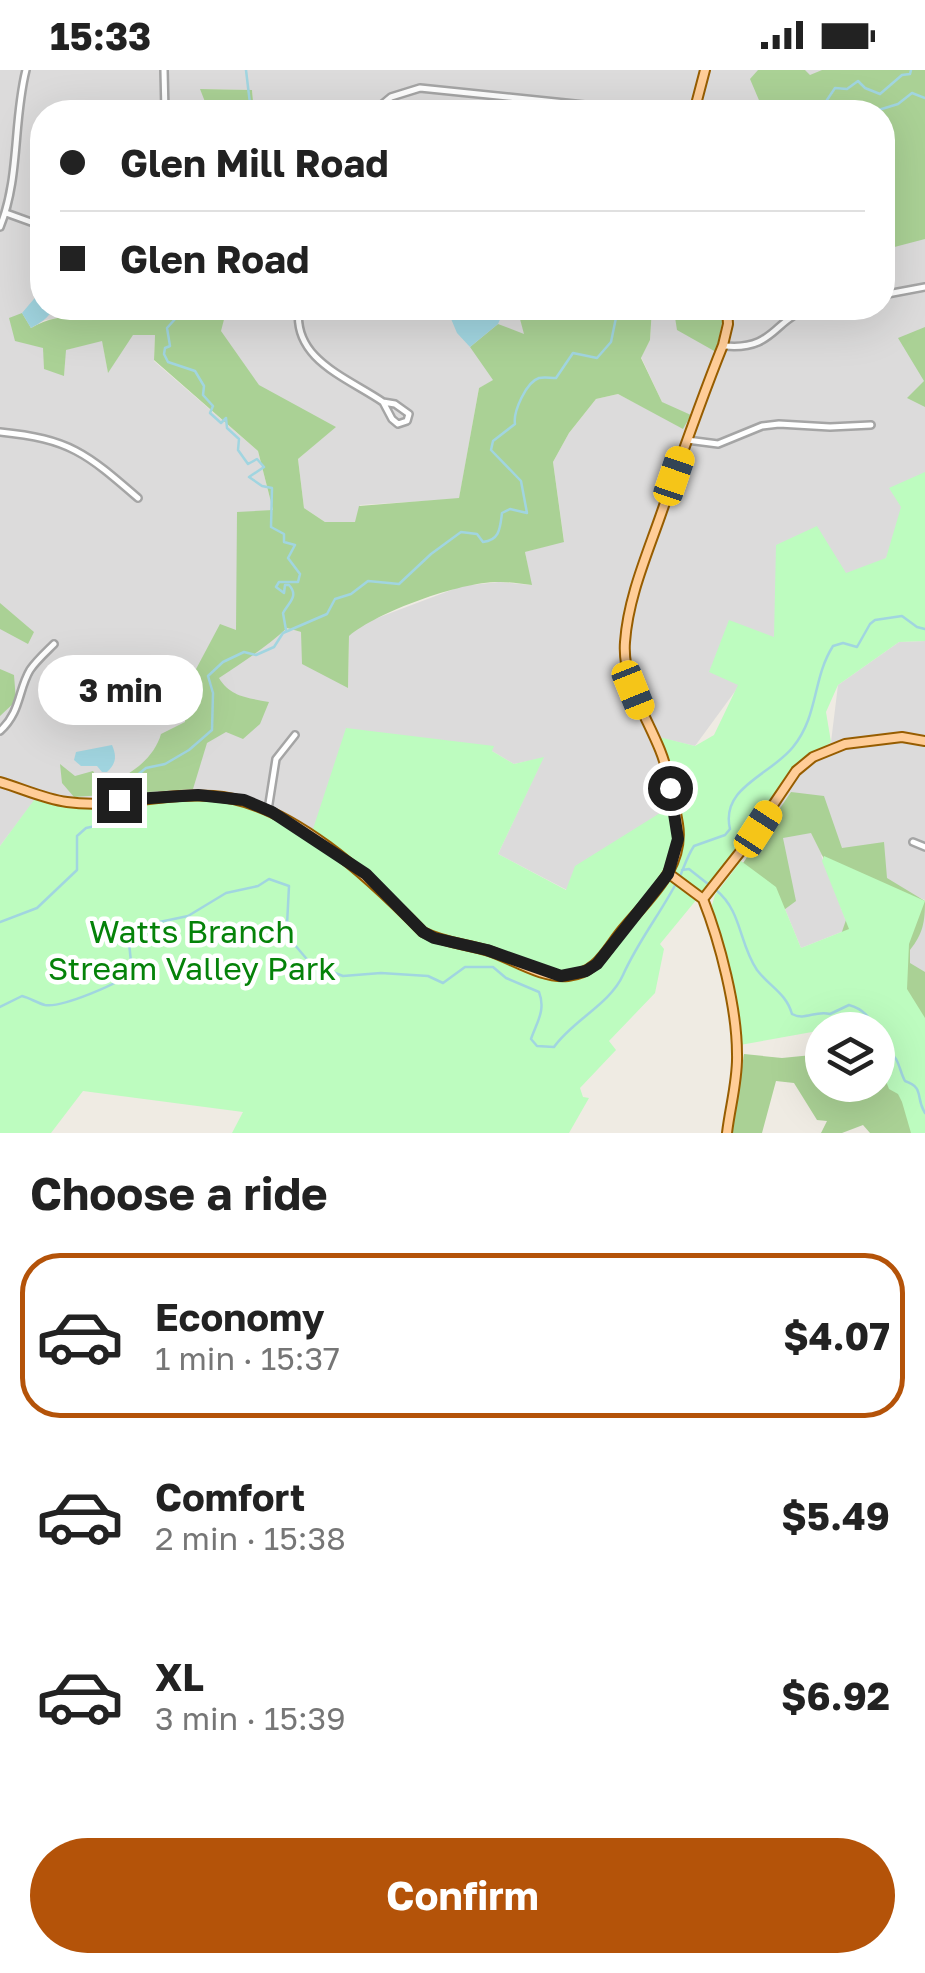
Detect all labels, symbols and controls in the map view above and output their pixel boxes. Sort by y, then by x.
text: 15:33 [50,13,151,58]
text: Glen Mill Road [120,140,389,185]
text: Glen Road [120,236,309,281]
car [650,443,698,509]
callout: 3 min [36,655,202,725]
car [608,657,658,723]
text: 3 min [79,671,162,709]
route start [648,766,693,811]
route end [97,778,142,823]
car [729,796,787,862]
park label: Watts Branch Stream Valley Park [48,912,336,987]
map controls [805,1012,895,1102]
button: layers [805,1012,895,1102]
text: Choose a ride [30,1166,328,1220]
icon: car [35,1291,125,1381]
text: Economy [155,1294,324,1339]
text: $4.07 [783,1313,890,1358]
text: 1 min · 15:37 [155,1339,340,1377]
icon: car [35,1471,125,1561]
text: Comfort [155,1474,305,1519]
text: $5.49 [781,1493,890,1538]
text: 2 min · 15:38 [155,1519,346,1557]
icon: car [35,1651,125,1741]
text: XL [155,1654,204,1699]
text: $6.92 [781,1673,890,1718]
text: 3 min · 15:39 [155,1699,346,1737]
button: Confirm [30,1838,895,1953]

